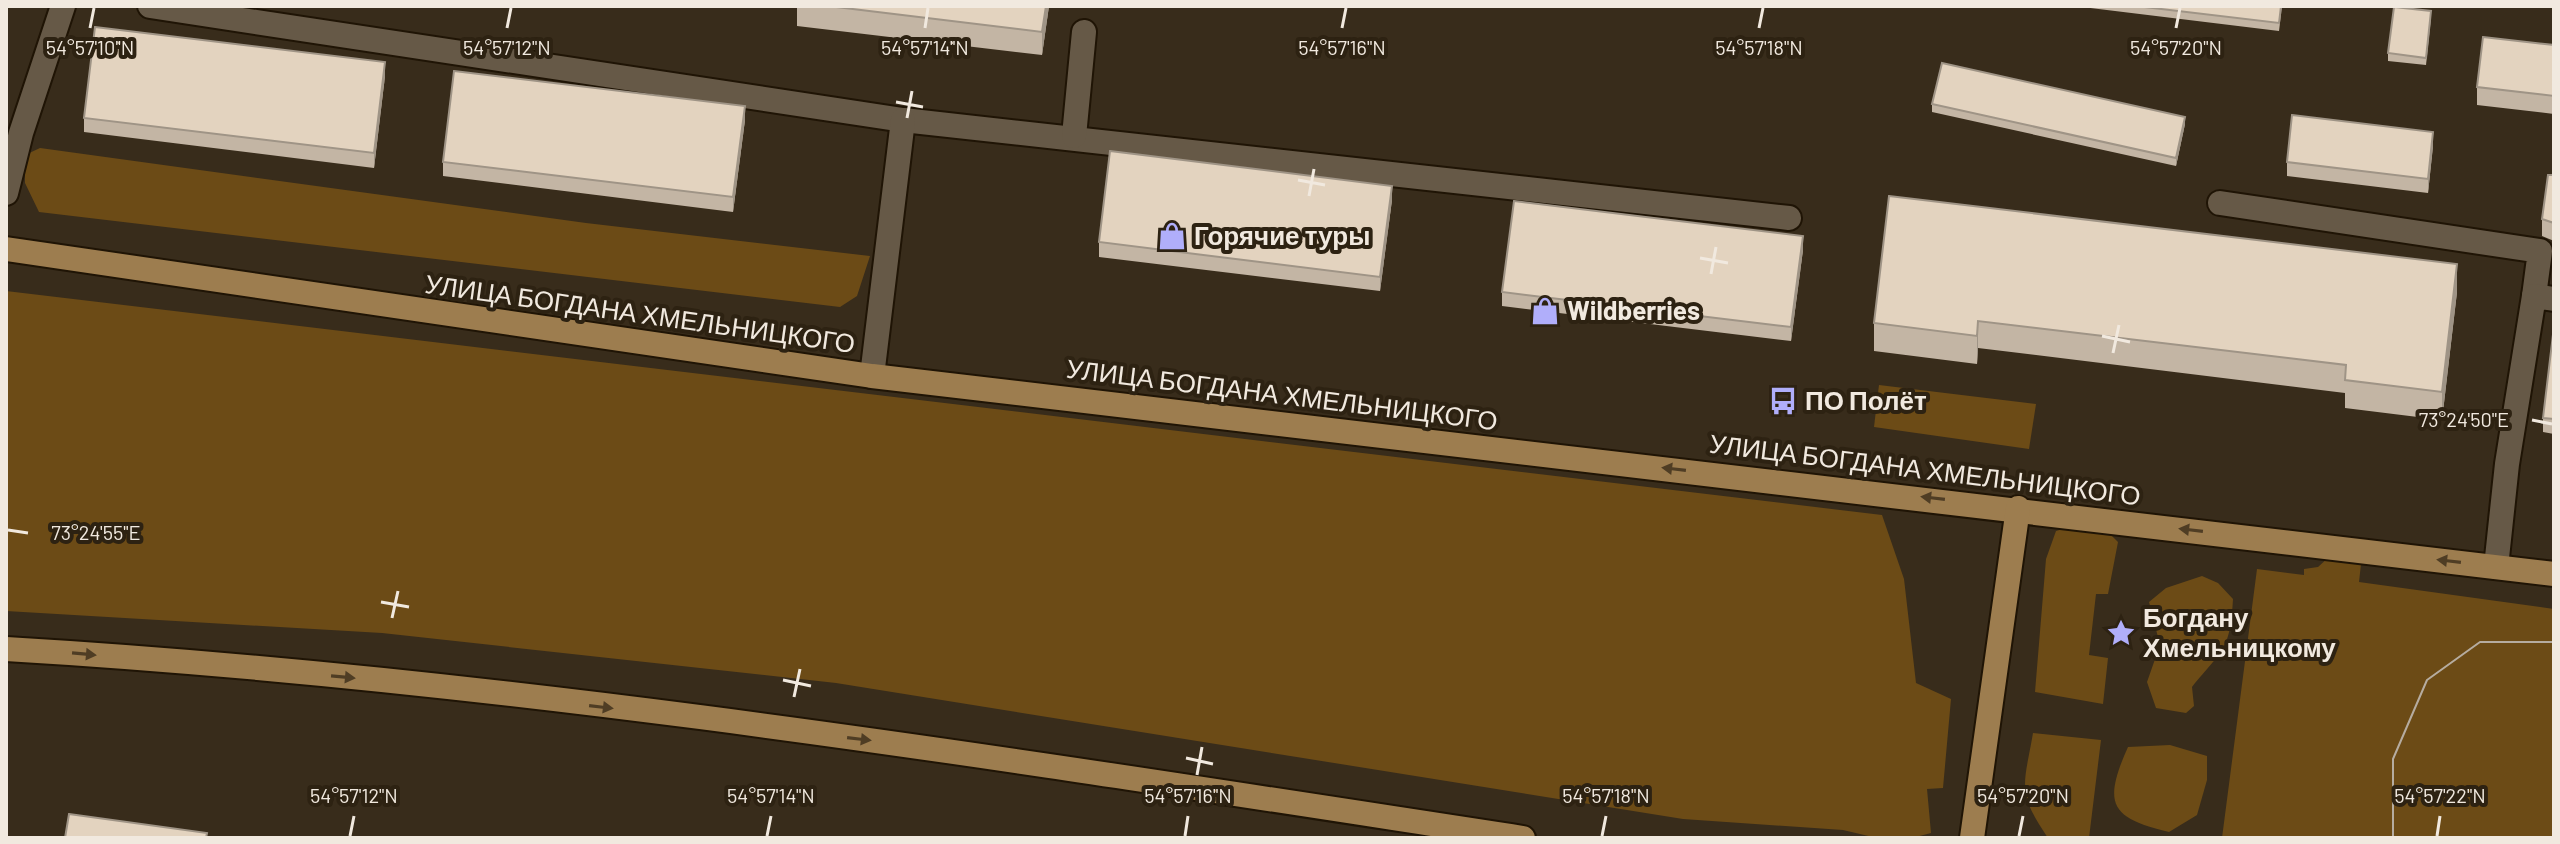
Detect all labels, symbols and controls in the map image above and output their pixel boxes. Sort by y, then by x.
text: 54°57'10"N [46,35,134,59]
text: 54°57'12"N [463,35,551,59]
text: 54°57'14"N [881,35,969,59]
text: 54°57'16"N [1298,35,1386,59]
text: 54°57'18"N [1715,35,1803,59]
text: 54°57'20"N [2130,35,2222,59]
place label: Горячие туры [1194,219,1370,250]
shop icon: Горячие туры [1157,221,1187,251]
street label: УЛИЦА БОГДАНА ХМЕЛЬНИЦКОГО [423,267,857,358]
place label: Wildberries [1567,294,1700,325]
shop icon: Wildberries [1530,296,1560,326]
street label: УЛИЦА БОГДАНА ХМЕЛЬНИЦКОГО [1065,352,1499,435]
place label: ПО Полёт [1805,384,1927,415]
bus stop icon: ПО Полёт [1768,386,1798,416]
text: 73°24'50"E [2419,407,2509,431]
street label: УЛИЦА БОГДАНА ХМЕЛЬНИЦКОГО [1708,427,2142,510]
one-way arrow [1661,462,1686,475]
one-way arrow [1920,492,1945,505]
text: 73°24'55"E [51,520,141,544]
one-way arrow [2178,523,2203,536]
one-way arrow [2436,555,2461,568]
place label: Богдану Хмельницкому [2143,601,2336,662]
place icon: Богдану Хмельницкому [2106,618,2136,648]
one-way arrow [72,648,97,661]
one-way arrow [331,671,356,684]
one-way arrow [589,701,614,714]
one-way arrow [847,732,872,745]
text: 54°57'12"N [310,783,398,807]
text: 54°57'14"N [727,783,815,807]
text: 54°57'16"N [1144,783,1232,807]
text: 54°57'18"N [1562,783,1650,807]
text: 54°57'20"N [1977,783,2069,807]
text: 54°57'22"N [2394,783,2486,807]

